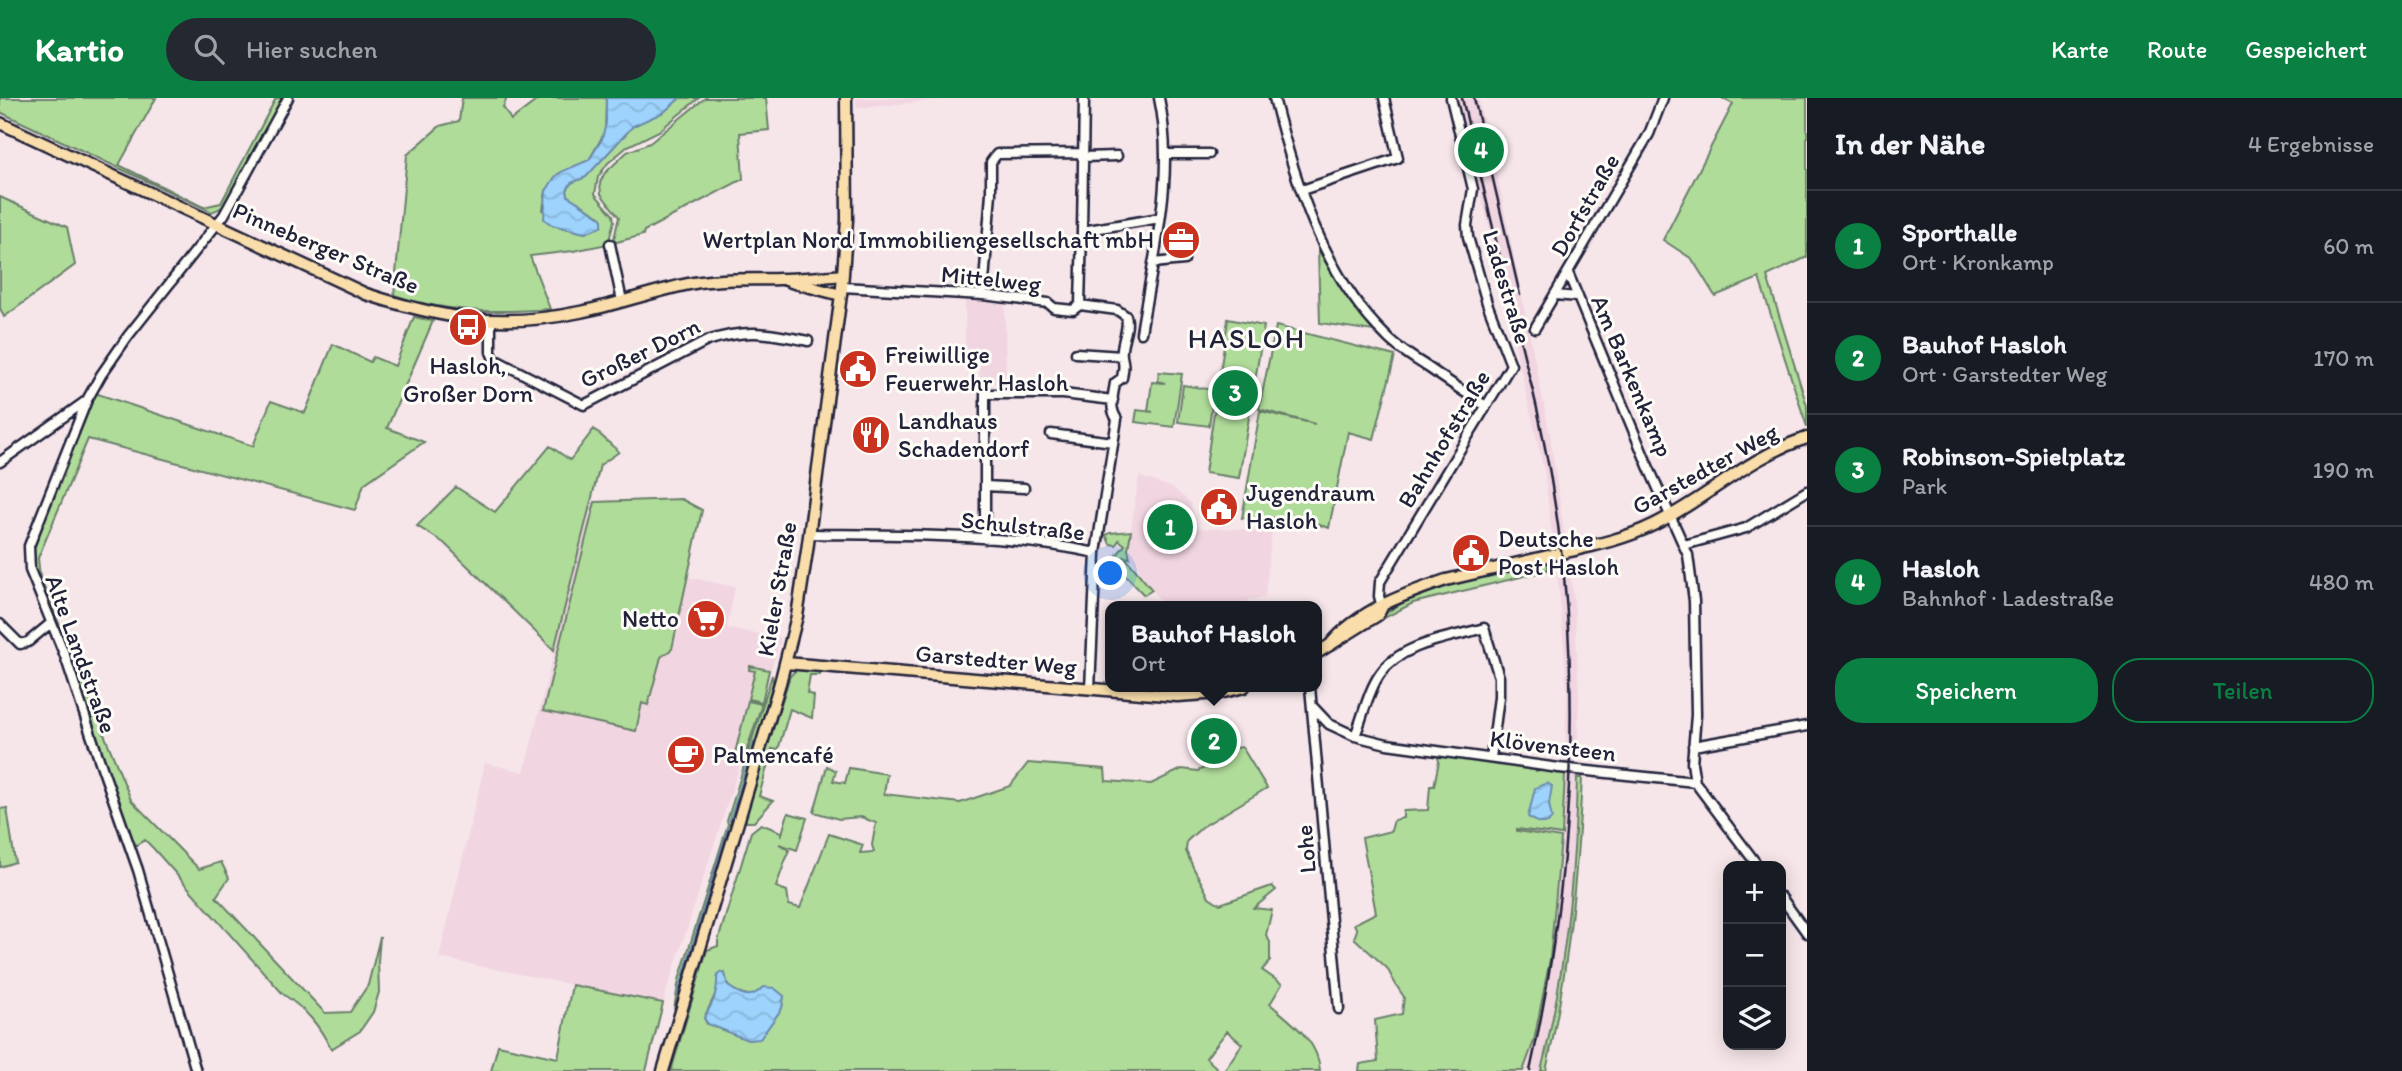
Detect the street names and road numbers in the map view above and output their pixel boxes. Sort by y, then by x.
street label: Dorfstraße [1544,148,1626,261]
street label: Pinneberger Straße [229,195,424,300]
street label: Ladestraße [1476,227,1538,347]
street label: Mittelweg [940,259,1043,298]
street label: Am Barkenkamp [1585,291,1680,461]
street label: Großer Dorn [575,311,705,394]
street label: Bahnhofstraße [1391,365,1496,513]
street label: Garstedter Weg [1627,416,1783,520]
street label: Schulstraße [960,505,1086,546]
street label: Kieler Straße [750,519,803,659]
street label: Alte Landstraße [39,571,124,737]
street label: Garstedter Weg [914,638,1079,681]
street label: Klövensteen [1488,723,1618,768]
street label: Lohe [1289,824,1322,875]

